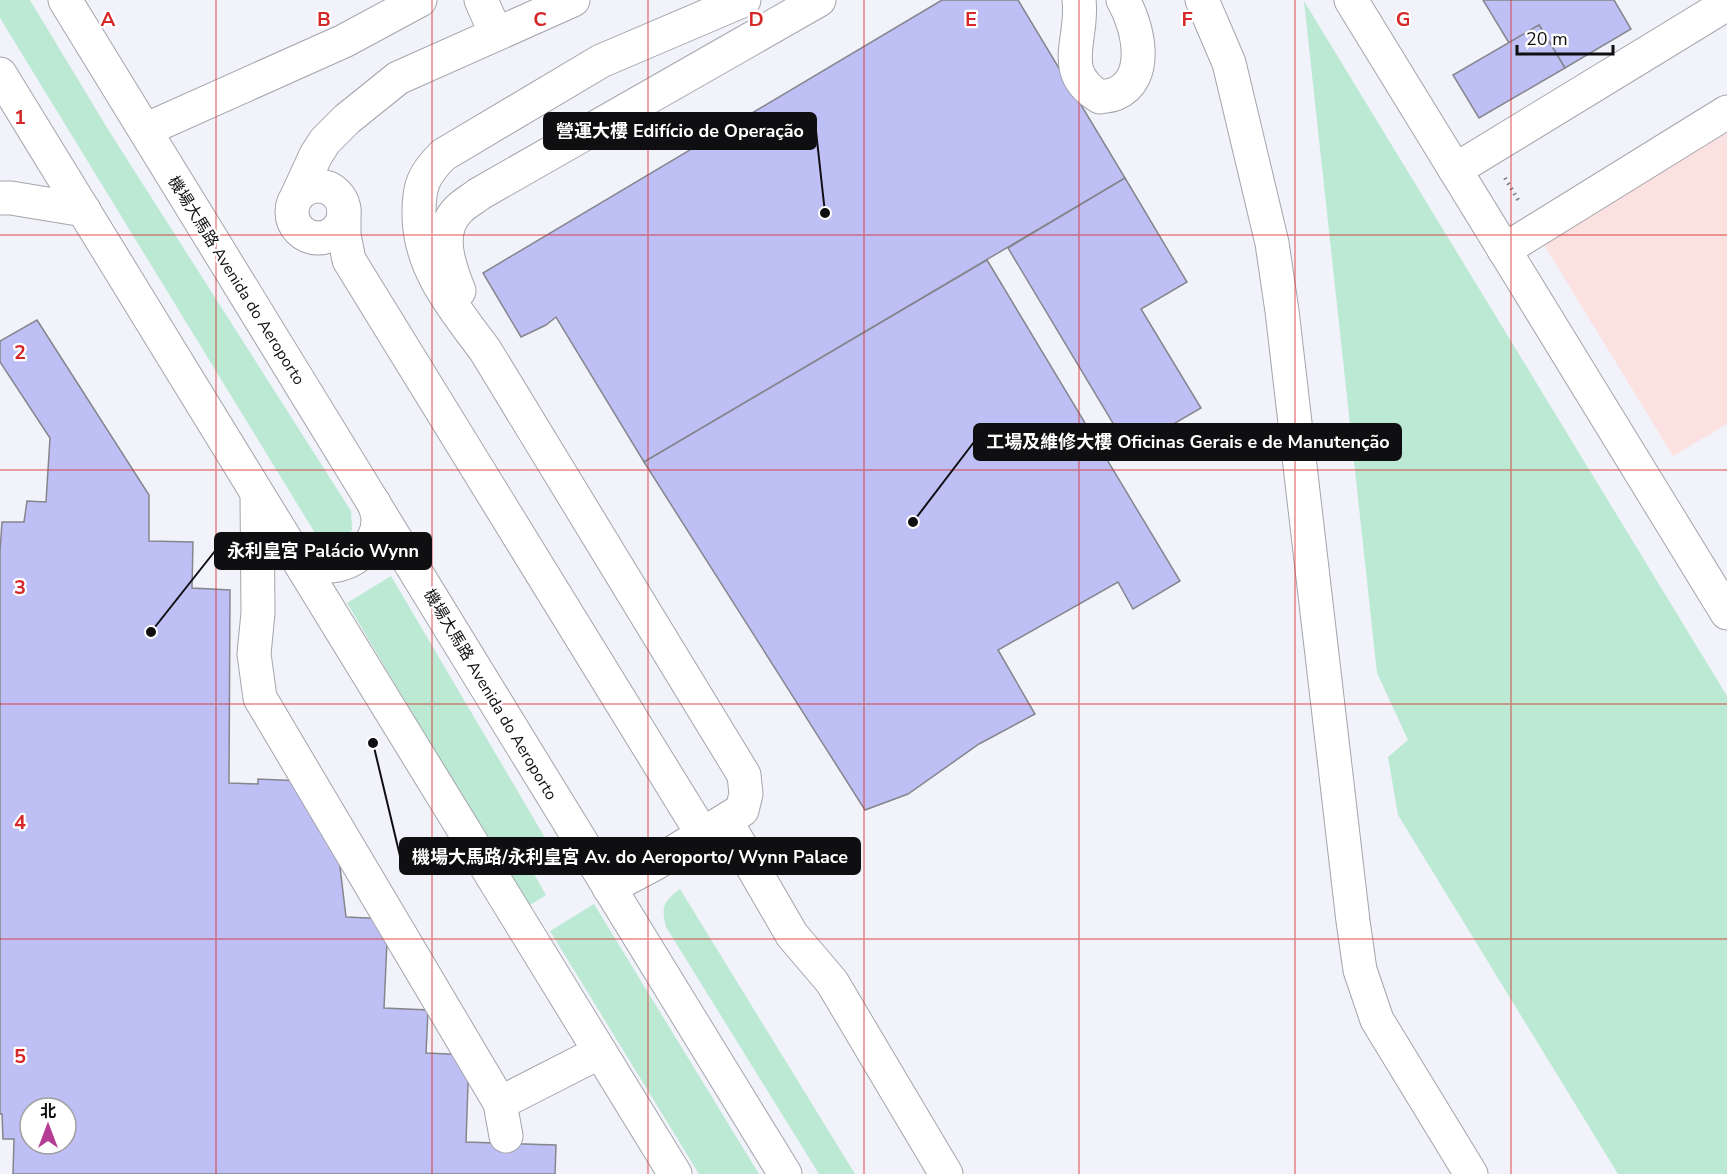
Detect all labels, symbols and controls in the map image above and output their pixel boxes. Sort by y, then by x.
text: A [101,6,116,33]
text: B [317,6,331,33]
text: C [533,6,547,33]
text: D [748,6,764,33]
text: E [965,6,977,33]
text: F [1181,6,1193,33]
text: G [1396,6,1410,33]
scale bar [1517,18,1613,56]
text: 20 m [1526,27,1568,51]
text: 1 [14,104,26,131]
callout: 營運大樓 Edifício de Operação [544,113,816,149]
text: 營運大樓 Edifício de Operação [556,119,804,143]
street label: 機場大馬路 Avenida do Aeroporto [163,172,310,389]
text: 2 [14,339,26,366]
callout: 工場及維修大樓 Oficinas Gerais e de Manutenção [974,424,1401,460]
text: 工場及維修大樓 Oficinas Gerais e de Manutenção [986,430,1390,454]
callout: 永利皇宮 Palácio Wynn [215,533,431,569]
text: 永利皇宮 Palácio Wynn [227,539,419,563]
text: 3 [14,574,26,601]
street label: 機場大馬路 Avenida do Aeroporto [418,585,562,804]
text: 4 [14,809,26,836]
callout: 機場大馬路/永利皇宮 Av. do Aeroporto/ Wynn Palace [400,838,860,874]
text: 機場大馬路/永利皇宮 Av. do Aeroporto/ Wynn Palace [412,845,848,869]
text: 5 [14,1043,26,1070]
north arrow [18,1096,78,1156]
text: 北 [40,1101,56,1123]

